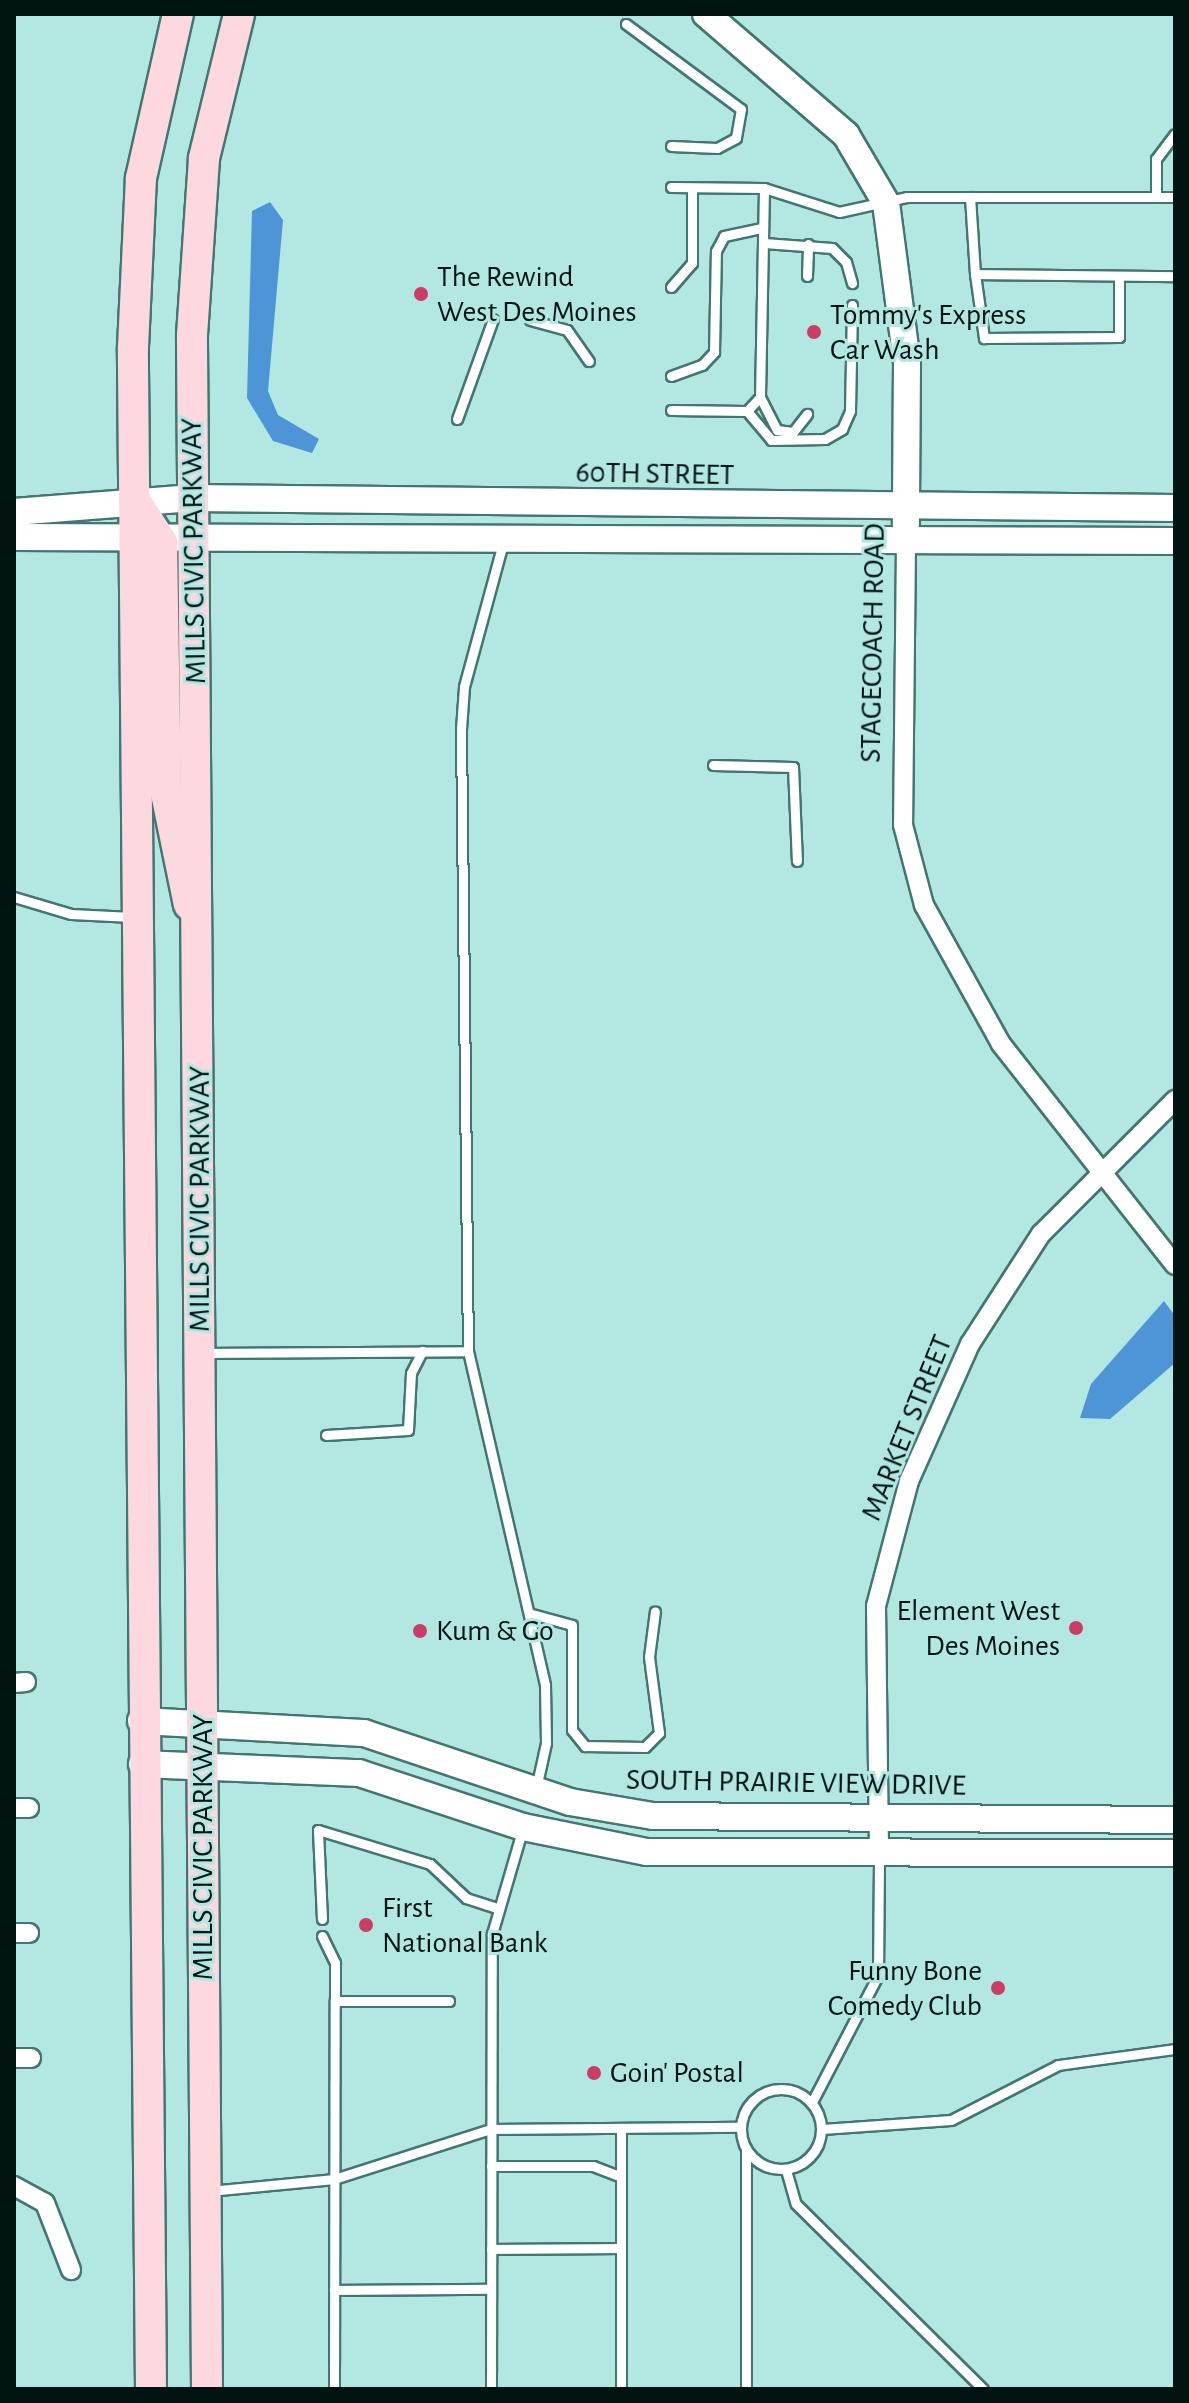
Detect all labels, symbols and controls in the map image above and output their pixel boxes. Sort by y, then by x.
place label: The Rewind West Des Moines [437,259,637,330]
marker: The Rewind West Des Moines [412,285,430,303]
place label: Tommy's Express Car Wash [830,297,1026,368]
marker: Tommy's Express Car Wash [805,323,823,341]
street label: MILLS CIVIC PARKWAY [174,418,214,684]
street label: 60TH STREET [575,455,735,493]
street label: STAGECOACH ROAD [853,523,893,763]
street label: MILLS CIVIC PARKWAY [182,1066,218,1332]
street label: MARKET STREET [853,1330,961,1526]
place label: Element West Des Moines [897,1593,1060,1664]
place label: Kum & Go [436,1613,554,1649]
marker: Element West Des Moines [1067,1619,1085,1637]
marker: Kum & Go [411,1622,429,1640]
street label: MILLS CIVIC PARKWAY [185,1714,221,1980]
street label: SOUTH PRAIRIE VIEW DRIVE [626,1762,966,1804]
place label: First National Bank [382,1890,548,1960]
marker: First National Bank [357,1916,375,1934]
place label: Funny Bone Comedy Club [828,1953,982,2024]
marker: Funny Bone Comedy Club [989,1979,1007,1997]
place label: Goin' Postal [610,2055,744,2091]
marker: Goin' Postal [585,2064,603,2082]

